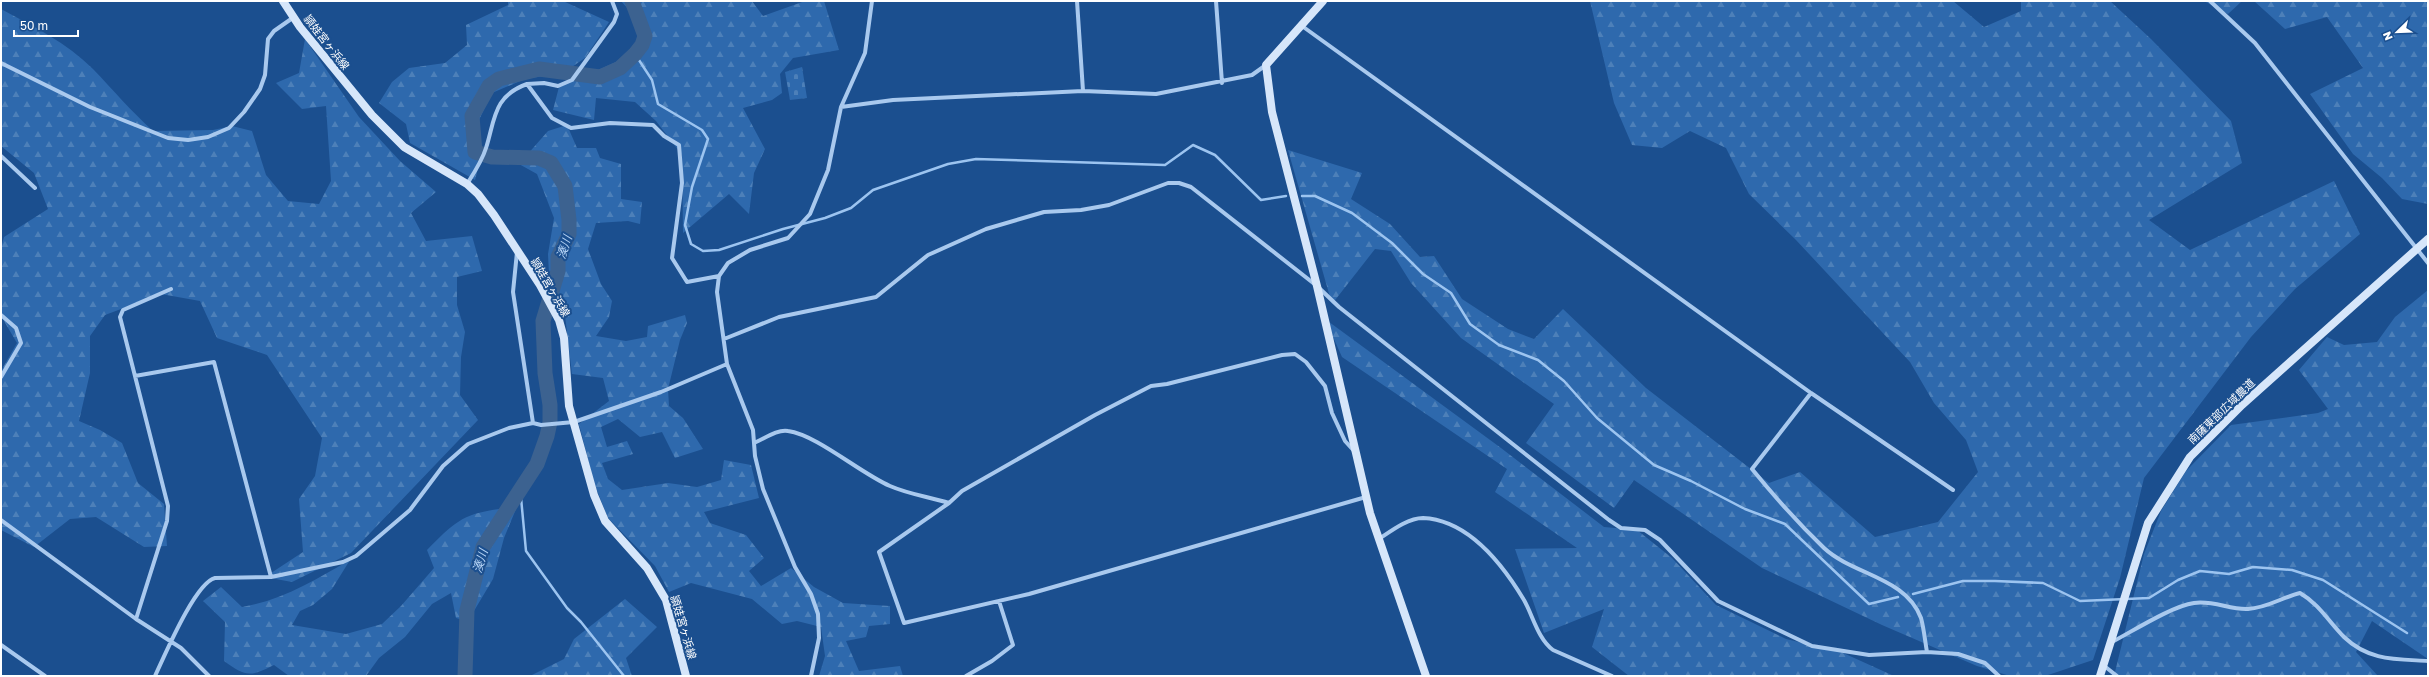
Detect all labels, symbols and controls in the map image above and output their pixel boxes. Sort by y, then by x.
scale bar [14,12,78,38]
street label: 頴娃宮ヶ浜線 [302,12,352,72]
north arrow [2377,12,2417,52]
text: 50 m [20,18,48,33]
text: N [2380,30,2395,42]
water label: 湊川 [553,231,575,261]
street label: 頴娃宮ヶ浜線 [529,255,573,319]
street label: 南薩東部広域農道 [2185,376,2257,446]
water label: 湊川 [469,545,491,575]
street label: 頴娃宮ヶ浜線 [669,593,699,661]

